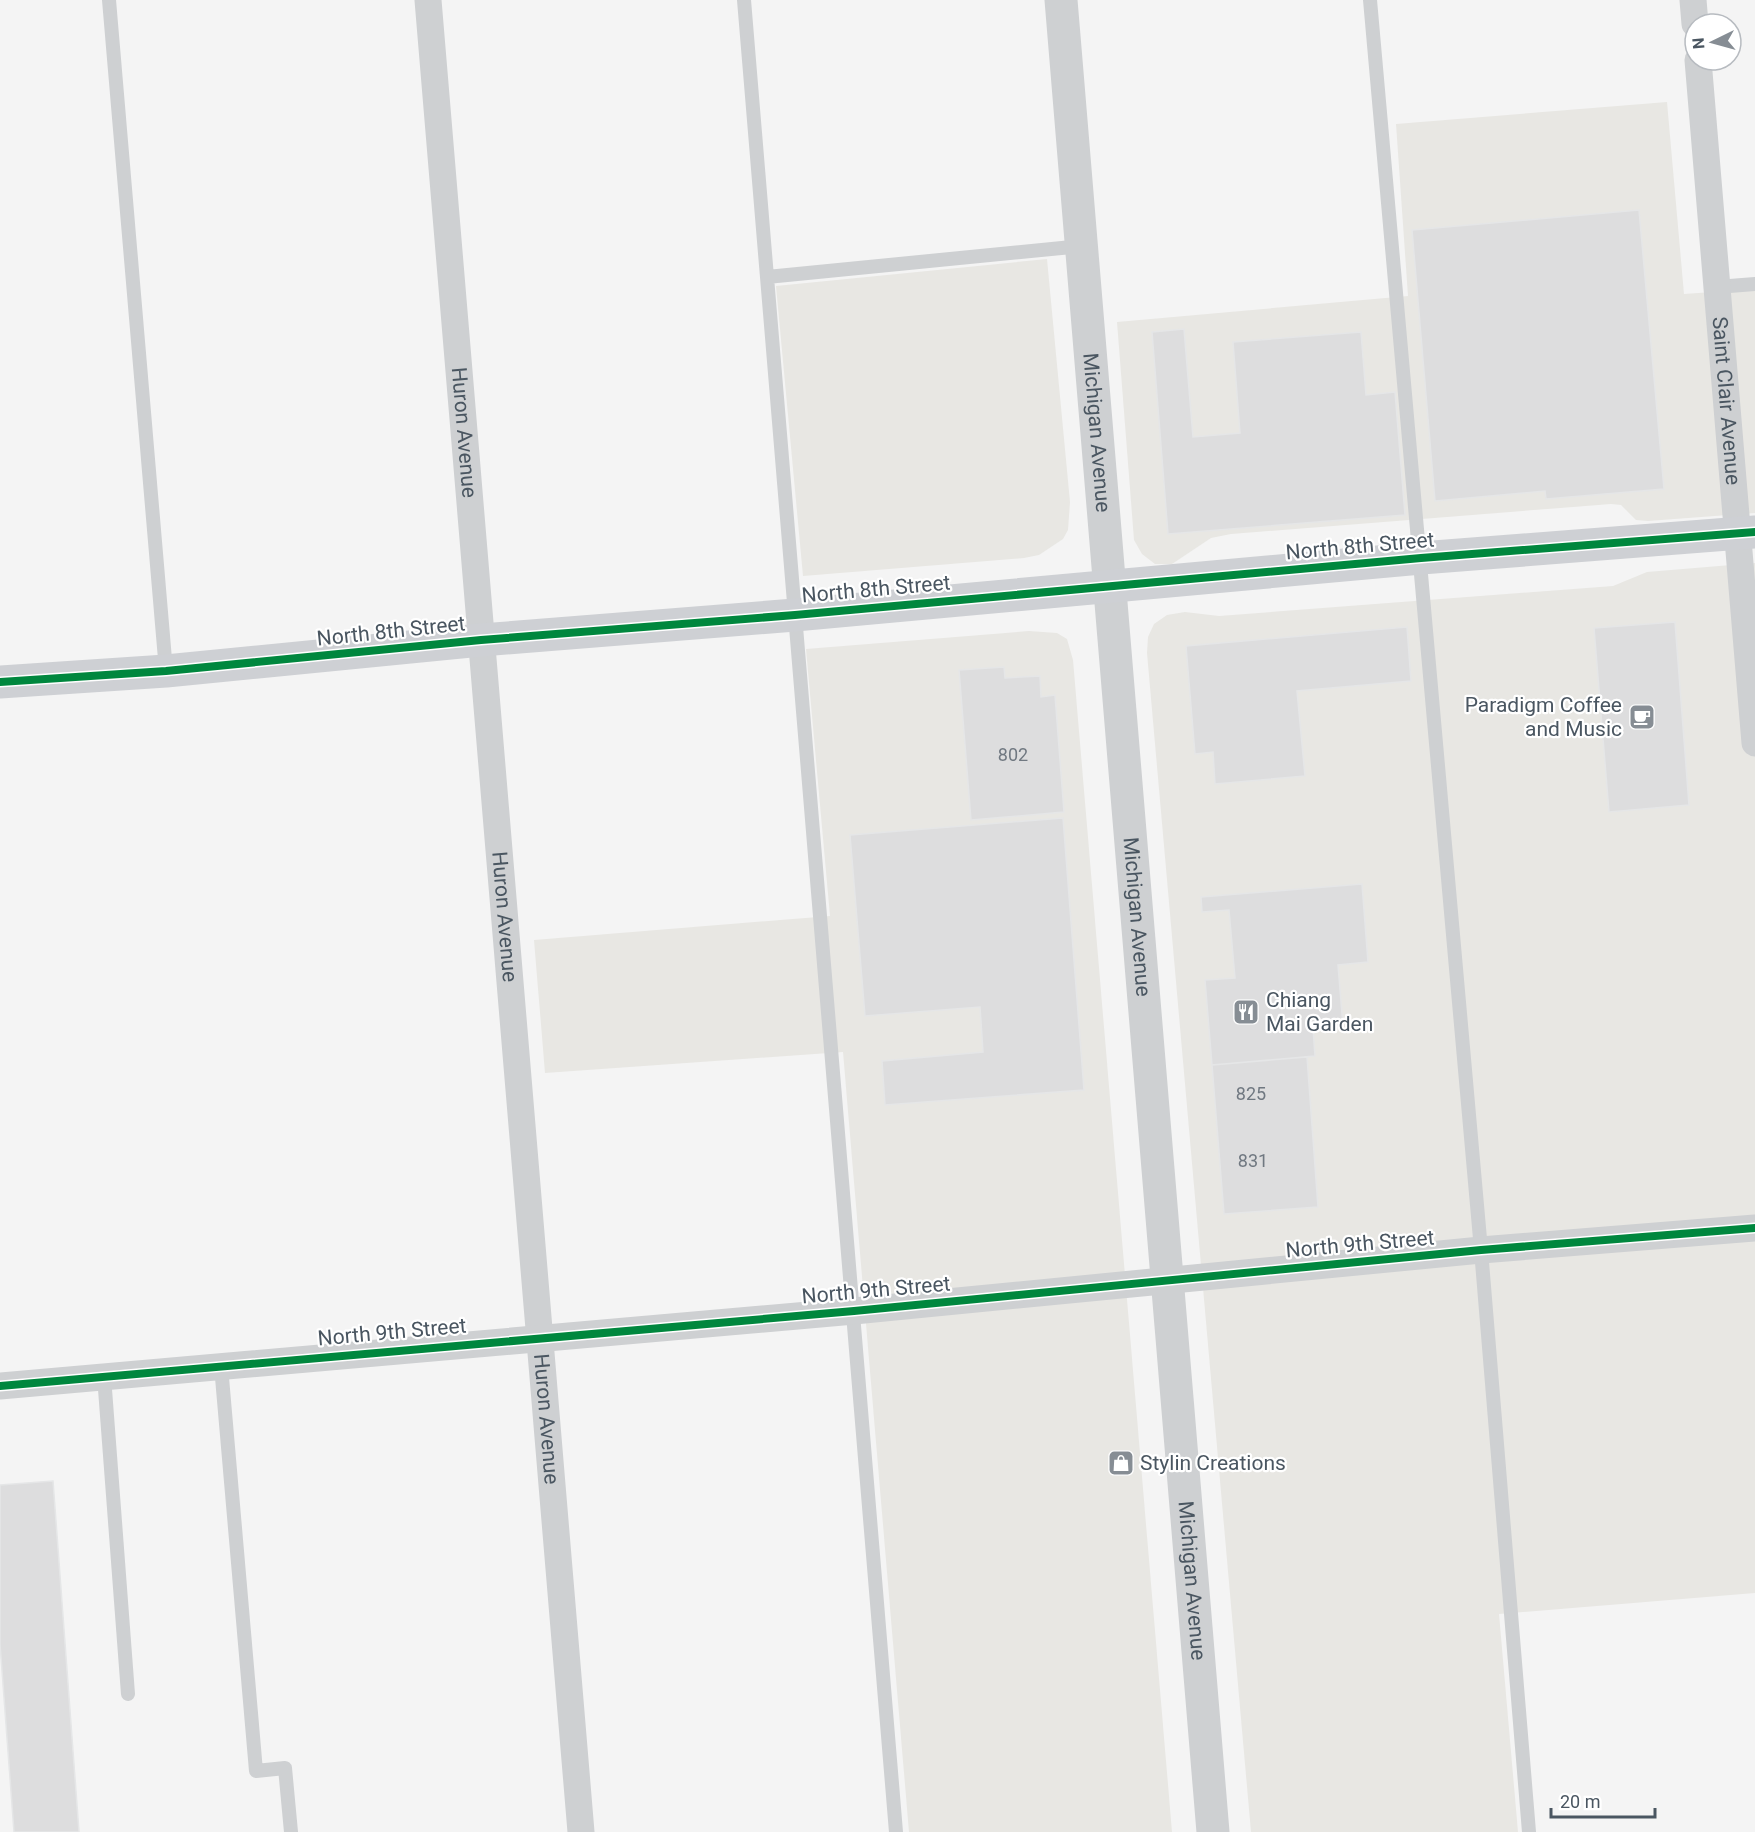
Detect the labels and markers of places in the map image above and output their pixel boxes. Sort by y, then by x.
place label: Paradigm Coffee and Music [1465,693,1622,741]
cafe icon: Paradigm Coffee and Music [1627,702,1657,732]
place label: Chiang Mai Garden [1266,988,1373,1036]
restaurant icon: Chiang Mai Garden [1231,997,1261,1027]
shop icon: Stylin Creations [1106,1448,1136,1478]
place label: Stylin Creations [1140,1451,1286,1475]

